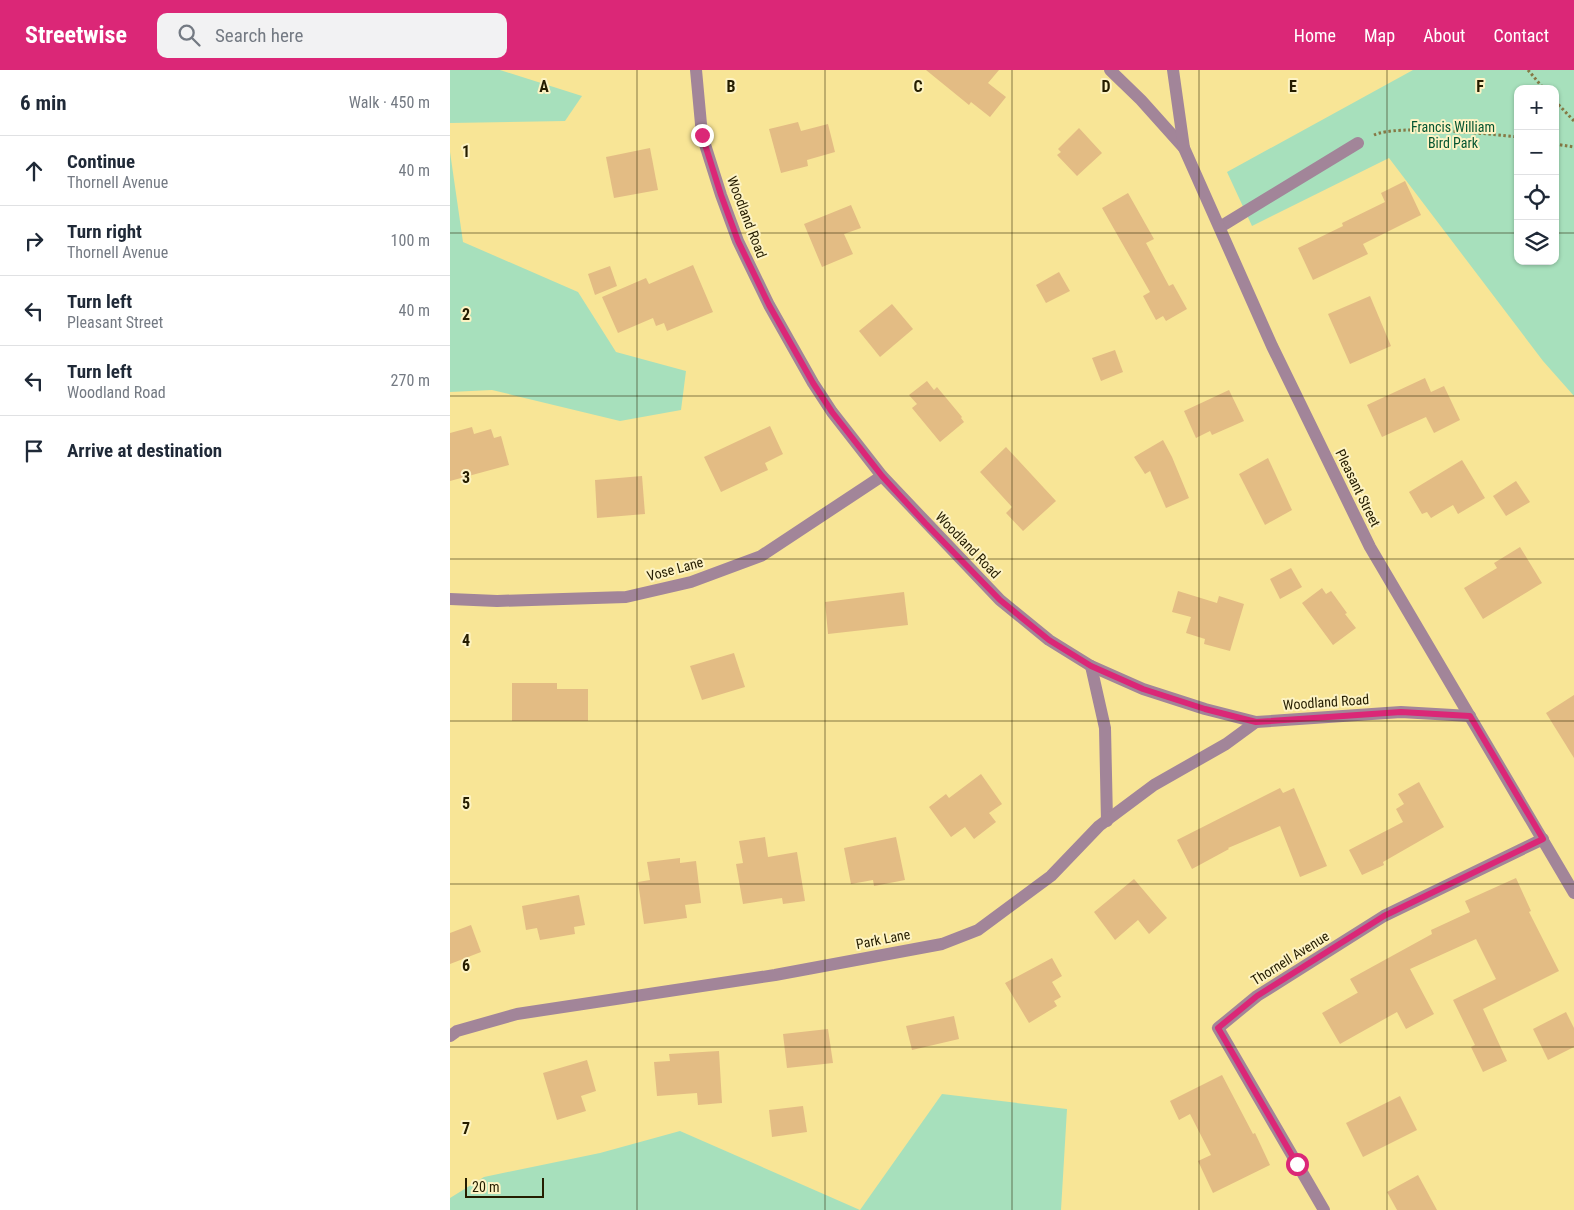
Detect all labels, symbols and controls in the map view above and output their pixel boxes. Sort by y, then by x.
search box [157,13,507,58]
text: Streetwise [25,21,127,49]
icon: search [175,21,203,49]
text: Search here [215,24,303,47]
text: Home [1294,25,1336,46]
text: Map [1364,25,1395,46]
text: About [1423,25,1465,46]
text: Contact [1493,25,1549,46]
text: A [539,77,549,96]
text: B [727,77,736,96]
text: C [913,77,923,96]
text: D [1101,77,1111,96]
text: E [1289,77,1297,96]
text: F [1476,77,1484,96]
map controls [1514,85,1559,265]
button: + [1514,85,1559,130]
text: 6 min [20,91,67,115]
text: Walk · 450 m [349,93,430,112]
park label: Francis William Bird Park [1411,119,1495,151]
route end [691,124,714,147]
button: − [1514,130,1559,175]
text: 1 [462,142,470,161]
text: Continue [67,150,135,173]
icon: ahead [20,157,48,185]
text: 40 m [398,161,430,180]
text: Thornell Avenue [67,173,168,192]
street label: Woodland Road [724,174,770,260]
button: locate [1514,175,1559,220]
text: Turn right [67,220,142,243]
button: layers [1514,220,1559,265]
icon: right [20,227,48,255]
text: 100 m [391,231,430,250]
text: Thornell Avenue [67,243,168,262]
text: Turn left [67,290,132,313]
icon: left [20,297,48,325]
text: 40 m [398,301,430,320]
text: 2 [462,305,470,324]
text: Pleasant Street [67,313,163,332]
text: Turn left [67,360,132,383]
icon: left [20,367,48,395]
text: 270 m [391,371,430,390]
text: Woodland Road [67,383,166,402]
icon: arrive [20,437,48,465]
text: Arrive at destination [67,439,222,462]
street label: Pleasant Street [1332,447,1384,529]
text: 3 [462,468,470,487]
street label: Woodland Road [932,508,1004,582]
street label: Vose Lane [645,554,705,584]
text: 4 [462,631,470,650]
street label: Woodland Road [1282,691,1370,713]
text: 5 [462,794,470,813]
street label: Park Lane [855,926,912,952]
street label: Thornell Avenue [1248,928,1332,988]
text: 6 [462,956,470,975]
text: 7 [462,1119,470,1138]
route start [1286,1153,1309,1176]
scale bar [465,1175,544,1198]
text: 20 m [472,1179,500,1195]

